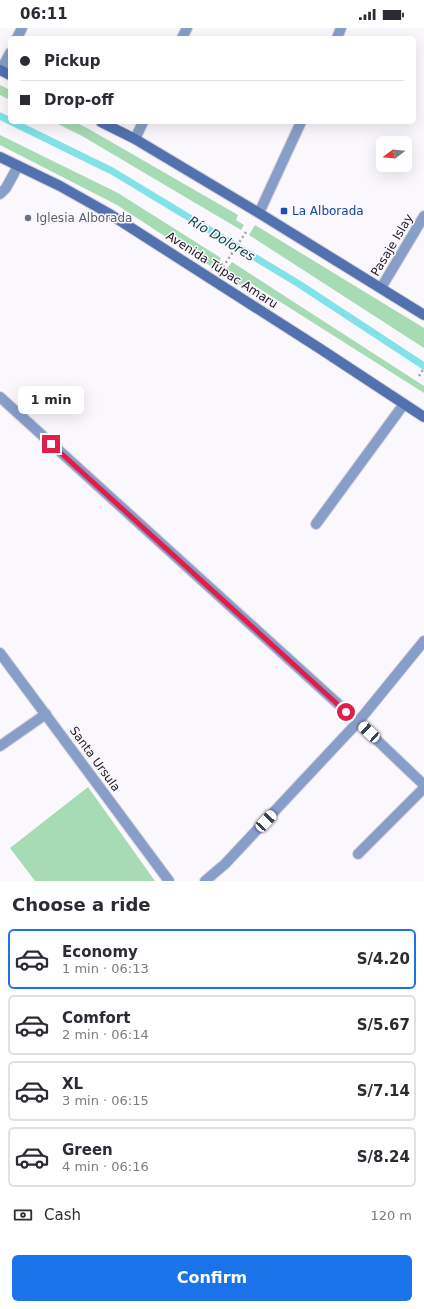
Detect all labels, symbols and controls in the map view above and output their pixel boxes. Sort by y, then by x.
text: 06:11 [20,5,68,23]
text: Pickup [44,52,100,70]
text: Drop-off [44,91,114,109]
north arrow [376,136,412,172]
map controls [376,136,412,172]
place label: La Alborada [292,204,364,218]
marker: La Alborada [279,206,289,216]
place label: Iglesia Alborada [36,211,132,225]
street label: Pasaje Islay [368,211,416,279]
marker: Iglesia Alborada [23,213,33,223]
water label: Río Dolores [186,213,258,264]
street label: Avenida Túpac Amaru [164,229,280,311]
callout: 1 min [18,386,84,414]
text: 1 min [31,392,71,407]
route end [42,435,60,453]
route start [337,703,355,721]
car [356,719,382,745]
street label: Santa Ursula [67,724,123,794]
car [253,808,279,834]
text: Choose a ride [12,894,151,915]
icon: car [14,941,50,977]
text: Economy [62,943,138,961]
text: S/4.20 [357,950,410,968]
text: 1 min · 06:13 [62,961,149,976]
icon: car [14,1007,50,1043]
text: Comfort [62,1009,130,1027]
text: S/5.67 [357,1016,410,1034]
text: 2 min · 06:14 [62,1027,149,1042]
icon: car [14,1073,50,1109]
text: XL [62,1075,83,1093]
text: S/7.14 [357,1082,410,1100]
text: 3 min · 06:15 [62,1093,149,1108]
icon: car [14,1139,50,1175]
text: Green [62,1141,113,1159]
text: S/8.24 [357,1148,410,1166]
text: 4 min · 06:16 [62,1159,149,1174]
icon: cash [12,1204,34,1226]
text: Cash [44,1206,81,1224]
text: 120 m [370,1208,412,1223]
button: Confirm [12,1255,412,1301]

